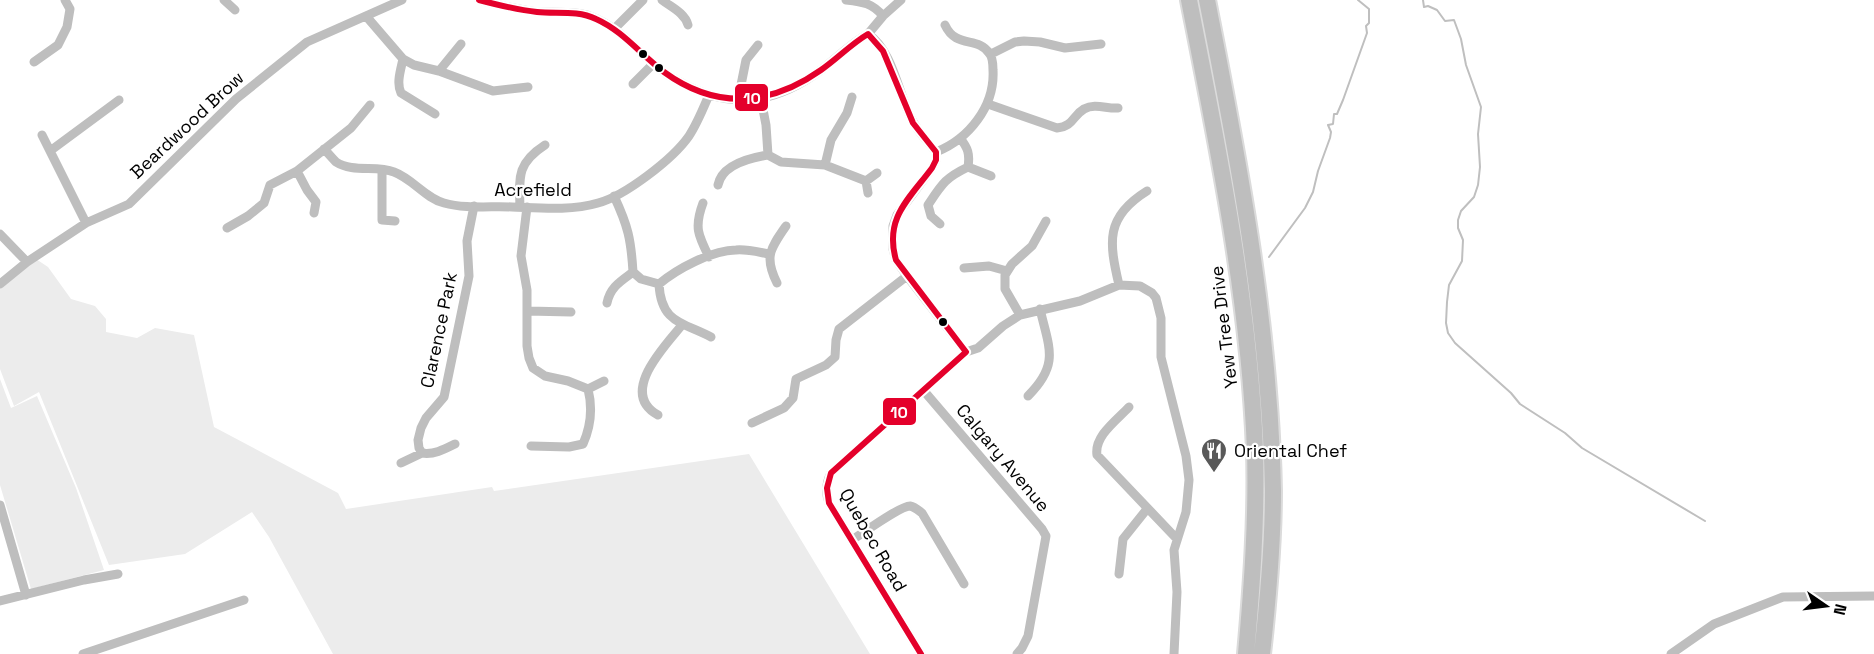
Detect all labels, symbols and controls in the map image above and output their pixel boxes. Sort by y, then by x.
unlabelled marker [637,48,649,60]
unlabelled marker [653,62,665,74]
street label: Beardwood Brow [125,66,248,183]
line badge: 10 [734,83,769,112]
text: 10 [743,88,761,109]
street label: Acrefield [494,178,572,201]
street label: Yew Tree Drive [1205,265,1242,390]
street label: Clarence Park [415,270,462,390]
unlabelled marker [937,316,949,328]
line badge: 10 [882,397,917,426]
street label: Calgary Avenue [952,399,1055,516]
text: 10 [890,402,908,423]
restaurant icon: Oriental Chef [1199,436,1229,474]
place label: Oriental Chef [1234,439,1347,462]
street label: Quebec Road [835,484,912,596]
north arrow [1796,576,1856,636]
text: N [1829,602,1852,617]

